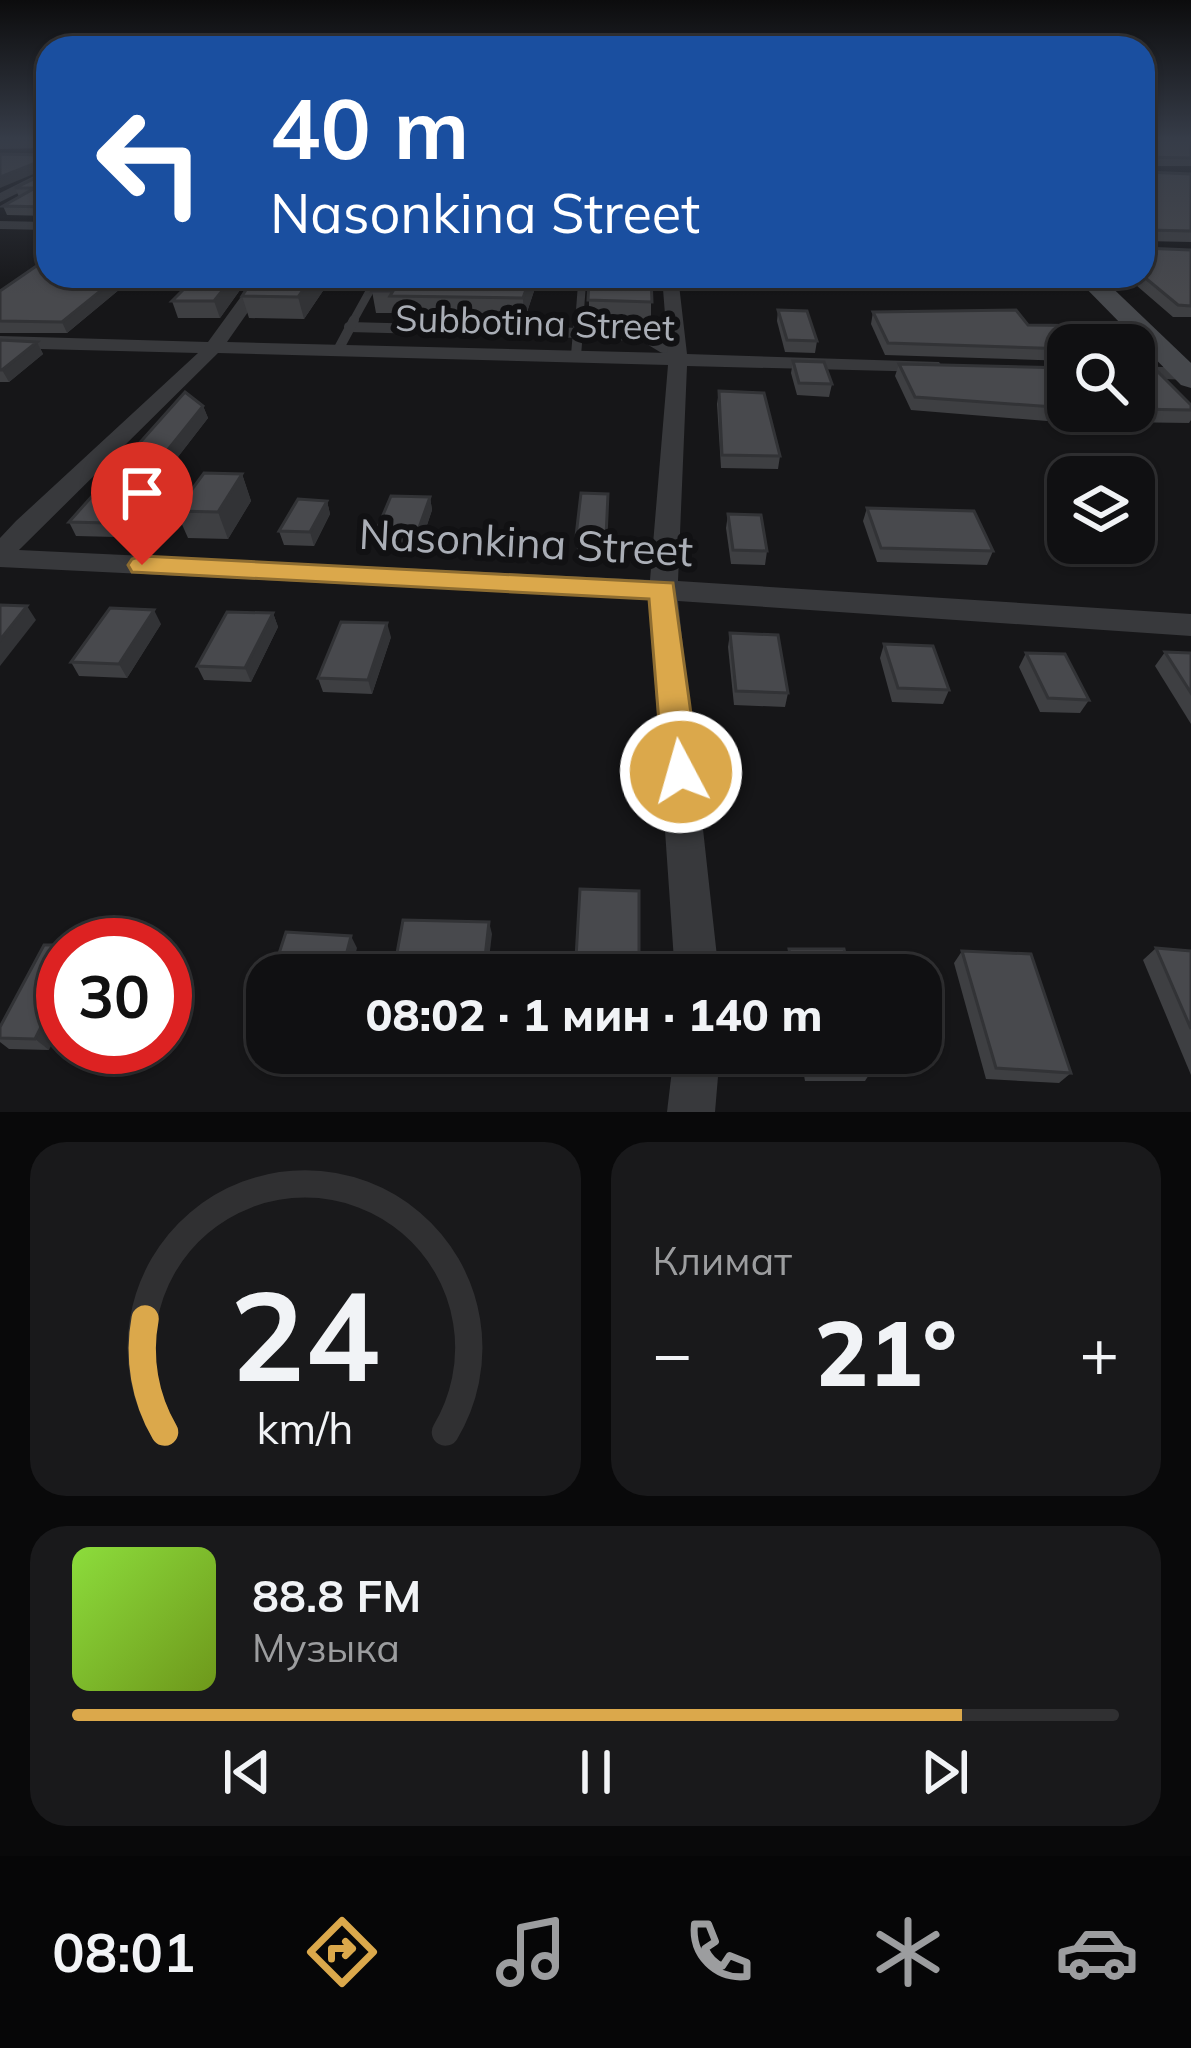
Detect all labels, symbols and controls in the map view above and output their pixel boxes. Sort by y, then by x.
text: 40 m [270,75,469,180]
icon: left [72,84,228,240]
text: Nasonkina Street [270,179,700,247]
street label: Subbotina Street [395,295,675,349]
map controls [1047,324,1155,564]
button: search [1047,324,1155,432]
pin [91,442,193,565]
button: layers [1047,456,1155,564]
icon: arrive [109,460,175,526]
street label: Nasonkina Street [358,507,694,577]
position arrow [618,709,744,835]
speed limit sign: 30 [36,918,192,1074]
text: 08:02 · 1 мин · 140 m [365,986,823,1042]
text: Климат [653,1236,792,1285]
text: 24 [230,1256,380,1412]
text: 21° [814,1296,957,1409]
text: − [653,1311,692,1394]
text: + [1079,1311,1119,1394]
text: km/h [257,1401,354,1455]
text: 88.8 FM [252,1567,421,1623]
text: Музыка [252,1623,400,1672]
icon: previous [214,1739,280,1805]
icon: pause [563,1739,629,1805]
icon: next [912,1739,978,1805]
icon: directions [300,1910,384,1994]
icon: music [489,1910,573,1994]
icon: phone [677,1910,761,1994]
icon: climate [866,1910,950,1994]
icon: car [1055,1910,1139,1994]
text: 08:01 [52,1918,195,1986]

